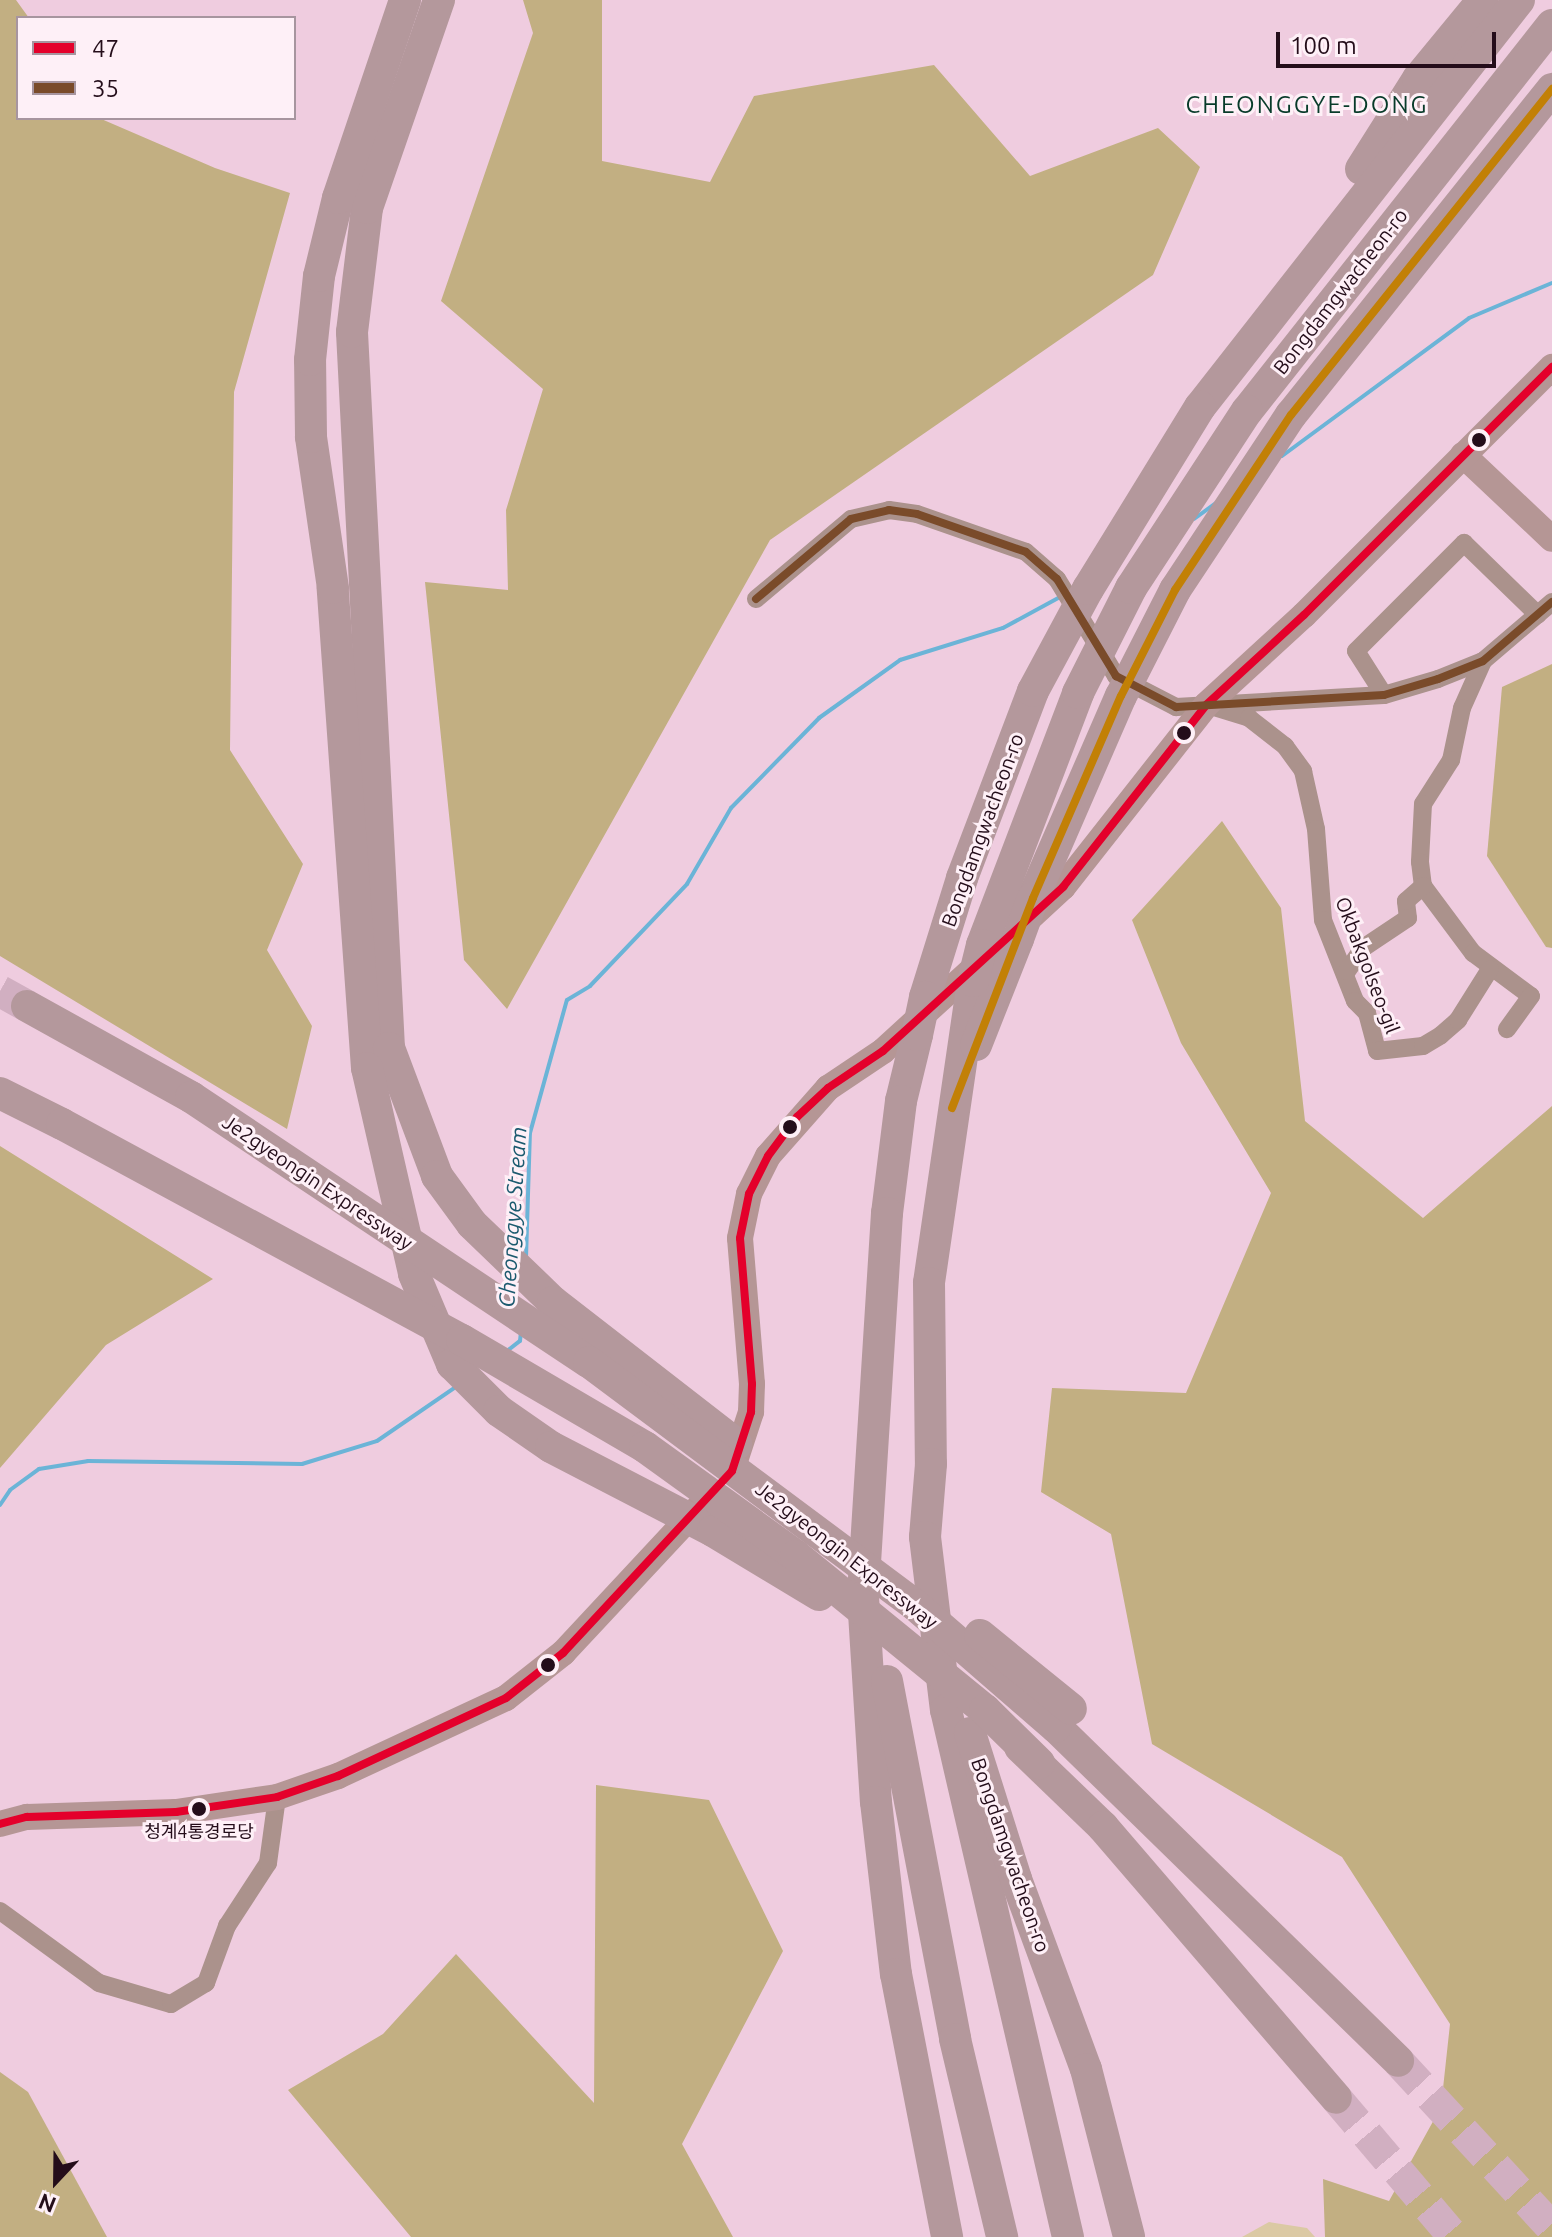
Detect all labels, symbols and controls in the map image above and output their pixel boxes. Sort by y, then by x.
legend [16,16,296,120]
scale bar [1280,16,1500,66]
text: 100 m [1290,32,1357,59]
text: 47 [92,35,119,62]
text: 35 [92,75,119,102]
district label: CHEONGGYE-DONG [1186,91,1428,119]
street label: Bongdamgwacheon-ro [1268,203,1412,379]
unlabelled marker [1471,432,1487,448]
unlabelled marker [1176,725,1192,741]
street label: Bongdamgwacheon-ro [936,730,1028,930]
street label: Okbakgolseo-gil [1331,893,1405,1037]
street label: Je2gyeongin Expressway [218,1109,418,1255]
unlabelled marker [782,1119,798,1135]
water label: Cheonggye Stream [493,1126,531,1308]
street label: Je2gyeongin Expressway [751,1476,943,1634]
unlabelled marker [540,1657,556,1673]
street label: Bongdamgwacheon-ro [966,1755,1056,1955]
marker: 청계4통경로당 [191,1801,207,1817]
place label: 청계4통경로당 [144,1820,254,1842]
north arrow [16,2141,96,2221]
text: N [35,2189,59,2218]

